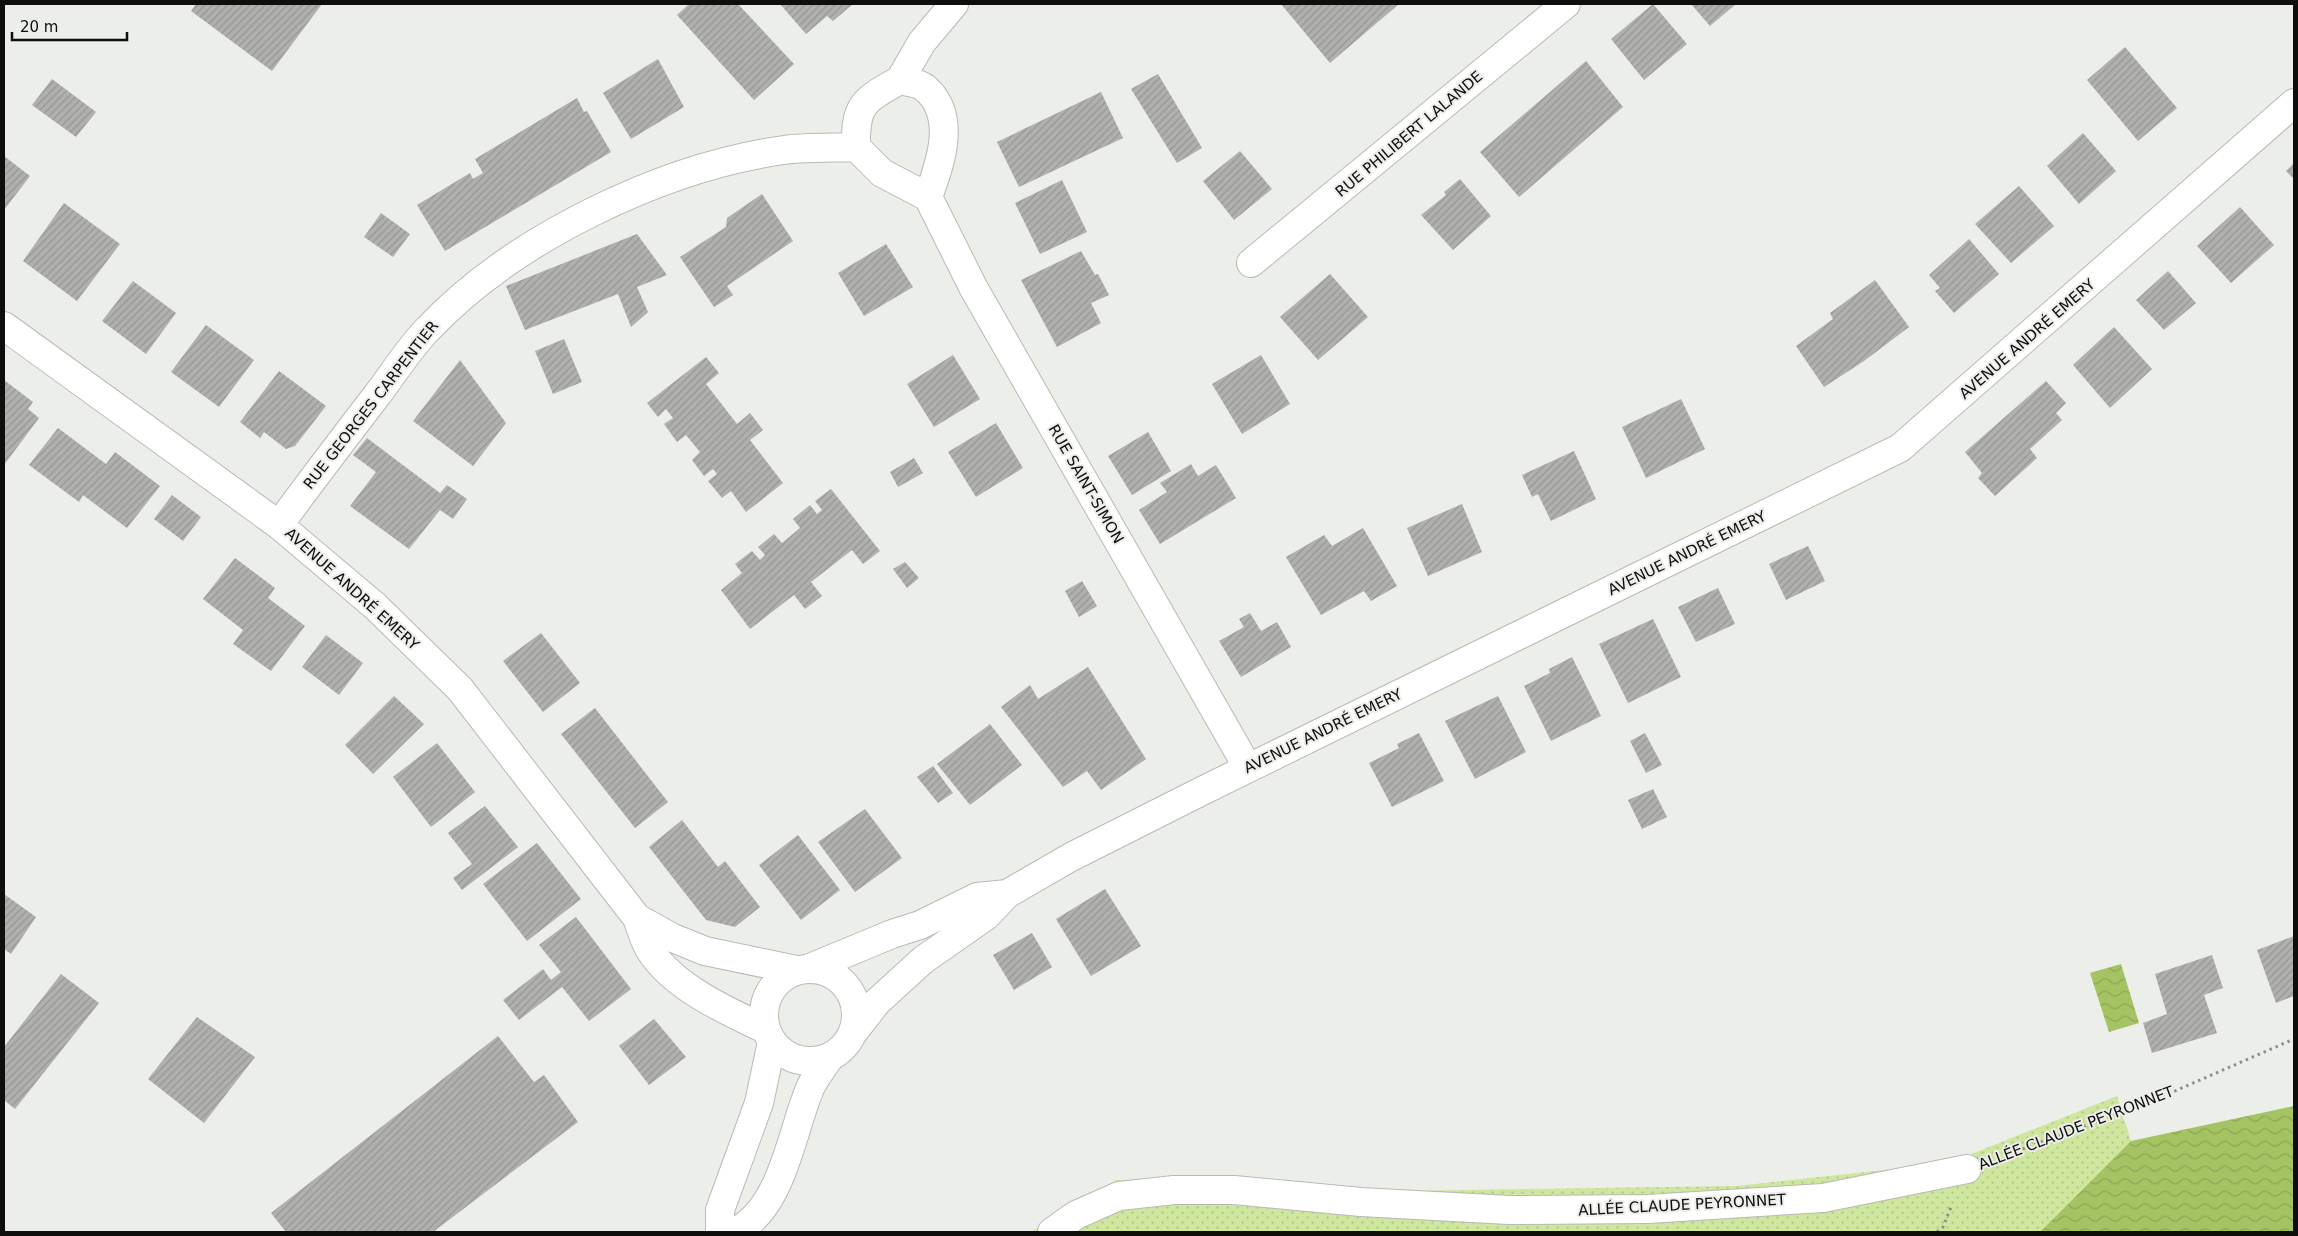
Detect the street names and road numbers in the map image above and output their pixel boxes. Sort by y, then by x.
street label: RUE PHILIBERT LALANDE [1332,67,1486,201]
street label: AVENUE ANDRÉ EMERY [1955,274,2099,403]
street label: RUE GEORGES CARPENTIER [300,317,442,493]
street label: RUE SAINT-SIMON [1045,421,1127,547]
street label: AVENUE ANDRÉ EMERY [1605,506,1770,599]
street label: AVENUE ANDRÉ EMERY [281,523,424,654]
street label: AVENUE ANDRÉ EMERY [1241,684,1406,777]
street label: ALLÉE CLAUDE PEYRONNET [1975,1081,2177,1174]
street label: ALLÉE CLAUDE PEYRONNET [1578,1190,1787,1219]

